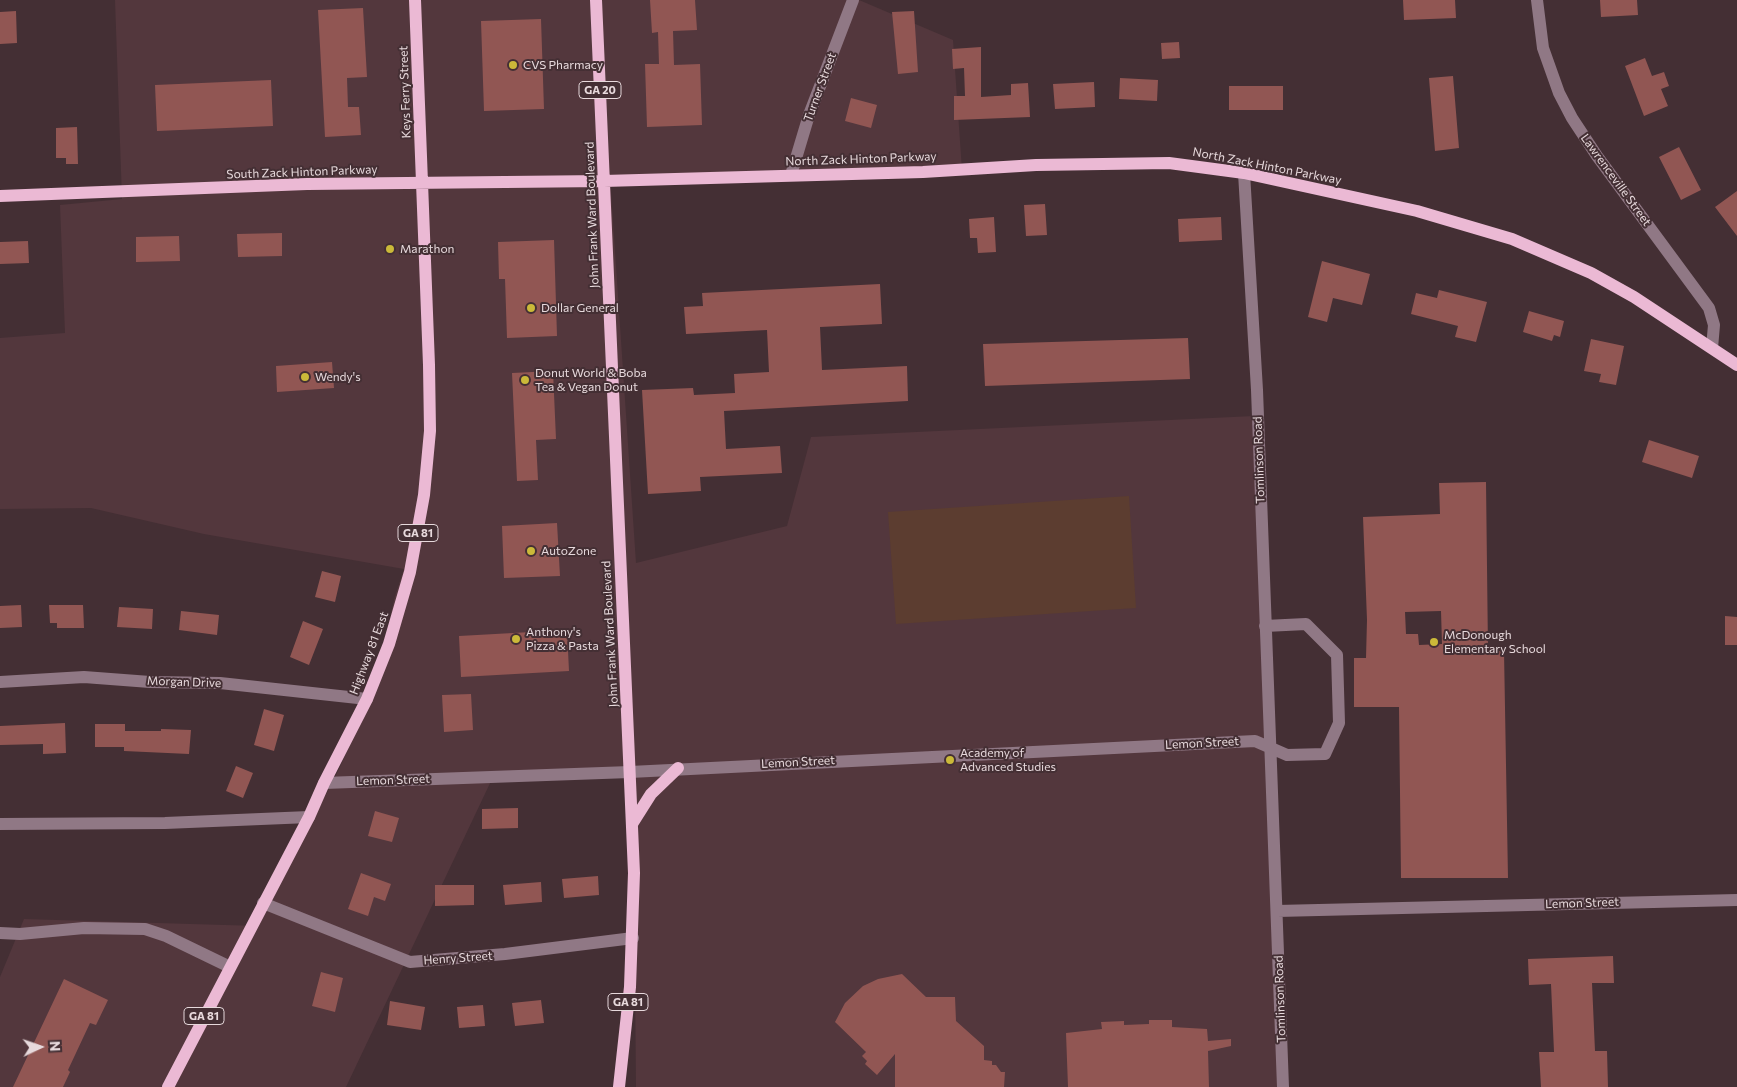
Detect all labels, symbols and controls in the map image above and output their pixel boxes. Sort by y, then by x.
street label: Keys Ferry Street [396,45,414,139]
street label: Turner Street [801,51,839,123]
place label: CVS Pharmacy [523,58,603,72]
marker: CVS Pharmacy [507,59,519,71]
road number: GA 20 [579,82,621,98]
street label: Lawrenceville Street [1578,131,1654,229]
street label: John Frank Ward Boulevard [582,142,602,288]
street label: North Zack Hinton Parkway [1191,145,1343,187]
street label: North Zack Hinton Parkway [785,149,937,169]
street label: South Zack Hinton Parkway [226,162,378,182]
place label: Marathon [400,242,454,256]
marker: Marathon [384,243,396,255]
place label: Dollar General [541,301,619,315]
marker: Dollar General [525,302,537,314]
place label: Donut World & Boba Tea & Vegan Donut [535,366,647,394]
place label: Wendy's [315,370,361,384]
marker: Wendy's [299,371,311,383]
marker: Donut World & Boba Tea & Vegan Donut [519,374,531,386]
street label: Tomlinson Road [1250,416,1268,504]
road number: GA 81 [398,524,438,542]
place label: AutoZone [541,544,596,558]
marker: AutoZone [525,545,537,557]
street label: John Frank Ward Boulevard [599,561,621,707]
street label: Highway 81 East [347,609,391,697]
place label: Anthony's Pizza & Pasta [526,625,599,653]
place label: McDonough Elementary School [1444,628,1546,656]
marker: Anthony's Pizza & Pasta [510,633,522,645]
marker: McDonough Elementary School [1428,636,1440,648]
street label: Morgan Drive [147,674,221,690]
street label: Lemon Street [1165,734,1239,752]
place label: Academy of Advanced Studies [960,746,1056,774]
street label: Lemon Street [761,753,835,771]
marker: Academy of Advanced Studies [944,754,956,766]
street label: Lemon Street [356,772,430,788]
street label: Lemon Street [1545,895,1619,911]
street label: Henry Street [423,948,493,968]
street label: Tomlinson Road [1271,955,1289,1043]
road number: GA 81 [608,994,648,1010]
road number: GA 81 [184,1008,224,1024]
north arrow [15,1022,65,1072]
text: N [47,1041,64,1052]

